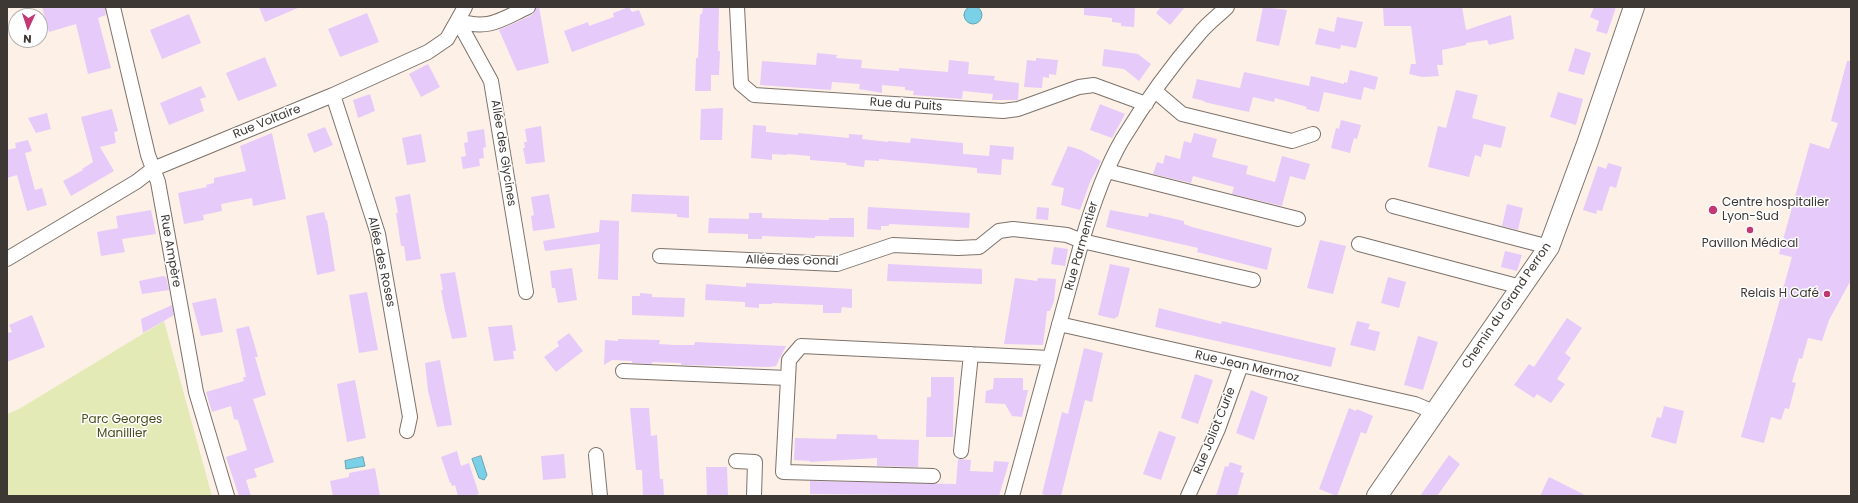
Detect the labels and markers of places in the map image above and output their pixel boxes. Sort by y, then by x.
place label: Centre hospitalier Lyon-Sud [1722,196,1829,224]
marker: Centre hospitalier Lyon-Sud [1707,204,1719,216]
marker: Pavillon Médical [1745,225,1755,235]
place label: Pavillon Médical [1702,237,1798,251]
place label: Relais H Café [1741,287,1819,301]
marker: Relais H Café [1822,289,1832,299]

